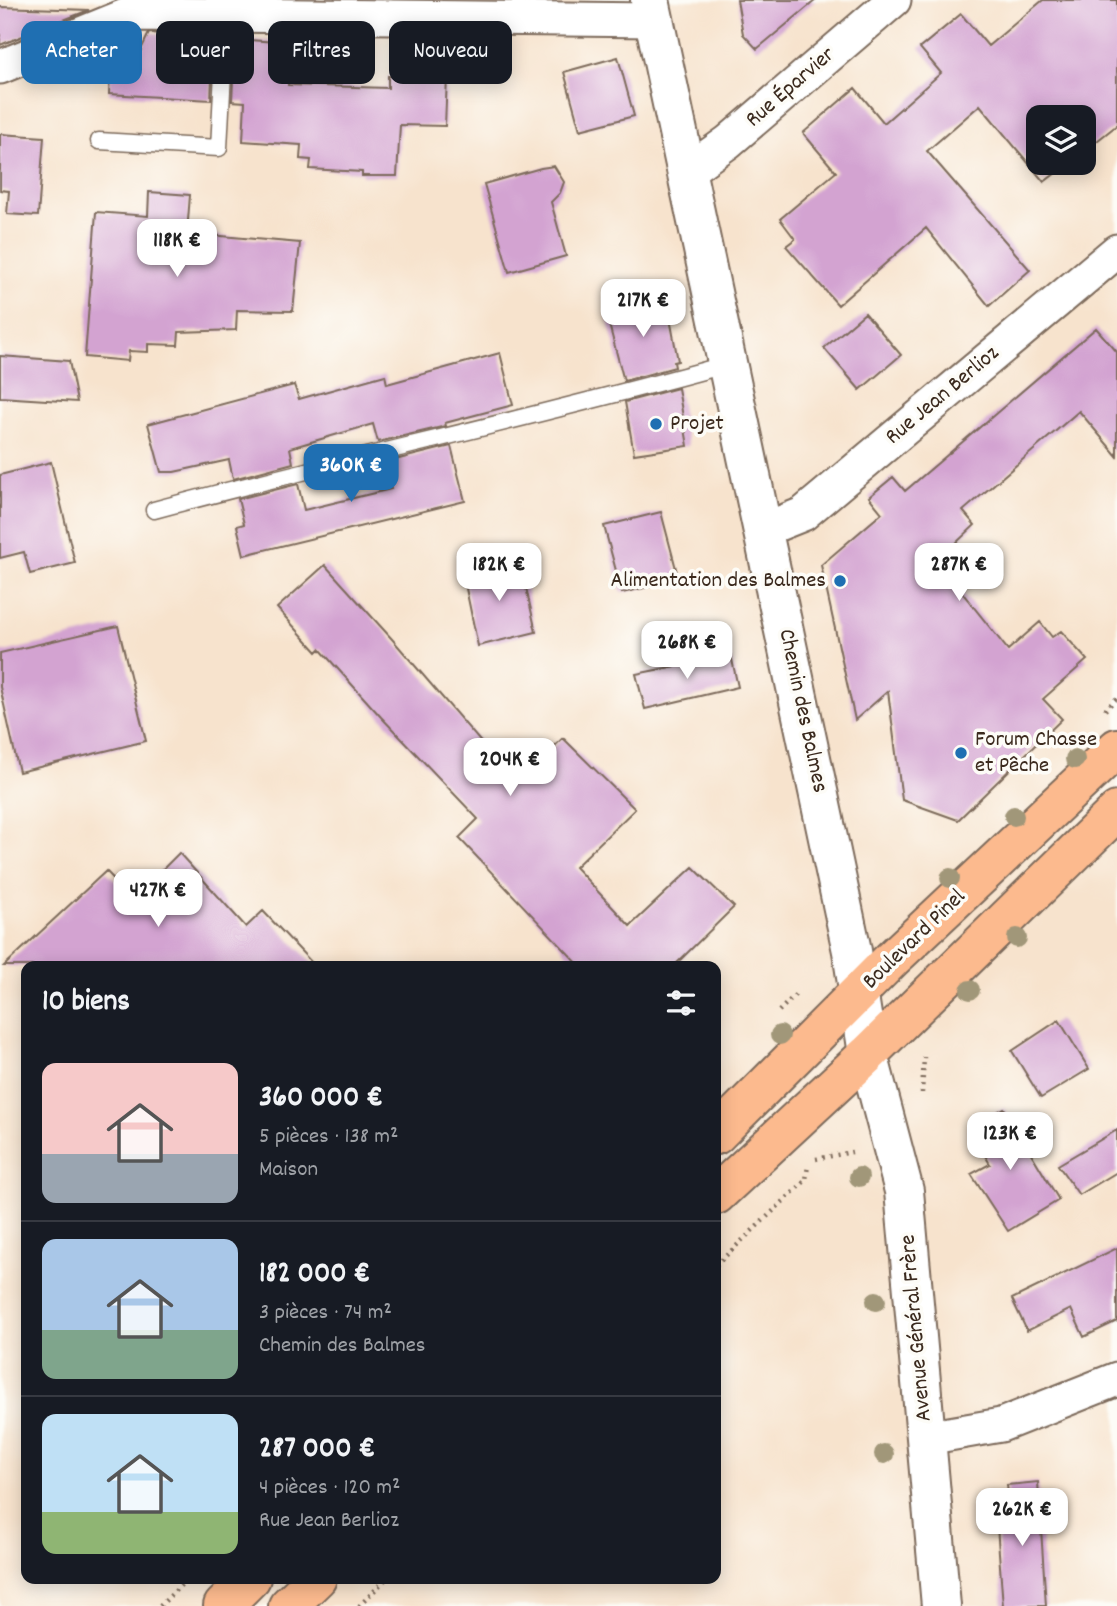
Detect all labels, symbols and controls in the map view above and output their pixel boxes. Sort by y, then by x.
chip: Acheter [21,21,142,84]
chip: Louer [156,21,254,84]
chip: Filtres [268,21,375,84]
chip: Nouveau [389,21,512,84]
street label: Rue Éparvier [739,39,843,136]
map controls [1026,105,1096,175]
button: layers [1026,105,1096,175]
pin: 118K € [120,219,234,279]
text: 118K € [153,225,201,258]
pin: 217K € [586,280,700,339]
text: 217K € [617,285,669,318]
street label: Rue Jean Berlioz [879,338,1007,454]
place label: Projet [670,408,724,441]
marker: Projet [648,416,664,432]
pin: 360K € [294,444,408,504]
text: 360K € [320,450,382,483]
pin: 182K € [442,544,556,603]
pin: 287K € [902,544,1016,603]
text: 182K € [472,549,526,582]
text: 287K € [931,549,987,582]
place label: Alimentation des Balmes [610,565,826,598]
marker: Alimentation des Balmes [832,573,848,589]
pin: 268K € [630,622,744,681]
street label: Chemin des Balmes [769,626,835,796]
text: 268K € [657,627,717,660]
place label: Forum Chasse et Pêche [975,724,1097,783]
pin: 204K € [453,738,567,798]
text: 204K € [480,744,540,777]
marker: Forum Chasse et Pêche [953,745,969,761]
pin: 427K € [101,870,215,929]
text: 427K € [129,875,187,908]
street label: Boulevard Pinel [856,882,974,998]
text: 10 biens [42,982,130,1025]
icon: filters [662,984,700,1022]
text: 360 000 € [259,1078,383,1121]
icon: home [98,1091,182,1175]
pin: 123K € [953,1112,1067,1172]
text: 123K € [983,1118,1037,1151]
text: 5 pièces · 138 m² [259,1121,398,1154]
text: Maison [259,1154,318,1187]
street label: Avenue Général Frère [892,1233,942,1423]
text: 182 000 € [259,1254,370,1297]
icon: home [98,1267,182,1351]
text: 3 pièces · 74 m² [259,1297,392,1330]
text: Chemin des Balmes [259,1330,426,1363]
text: 287 000 € [259,1429,375,1472]
icon: home [98,1442,182,1526]
text: 4 pièces · 120 m² [259,1472,400,1505]
pin: 262K € [965,1488,1079,1548]
text: 262K € [992,1494,1052,1527]
text: Rue Jean Berlioz [259,1505,399,1538]

